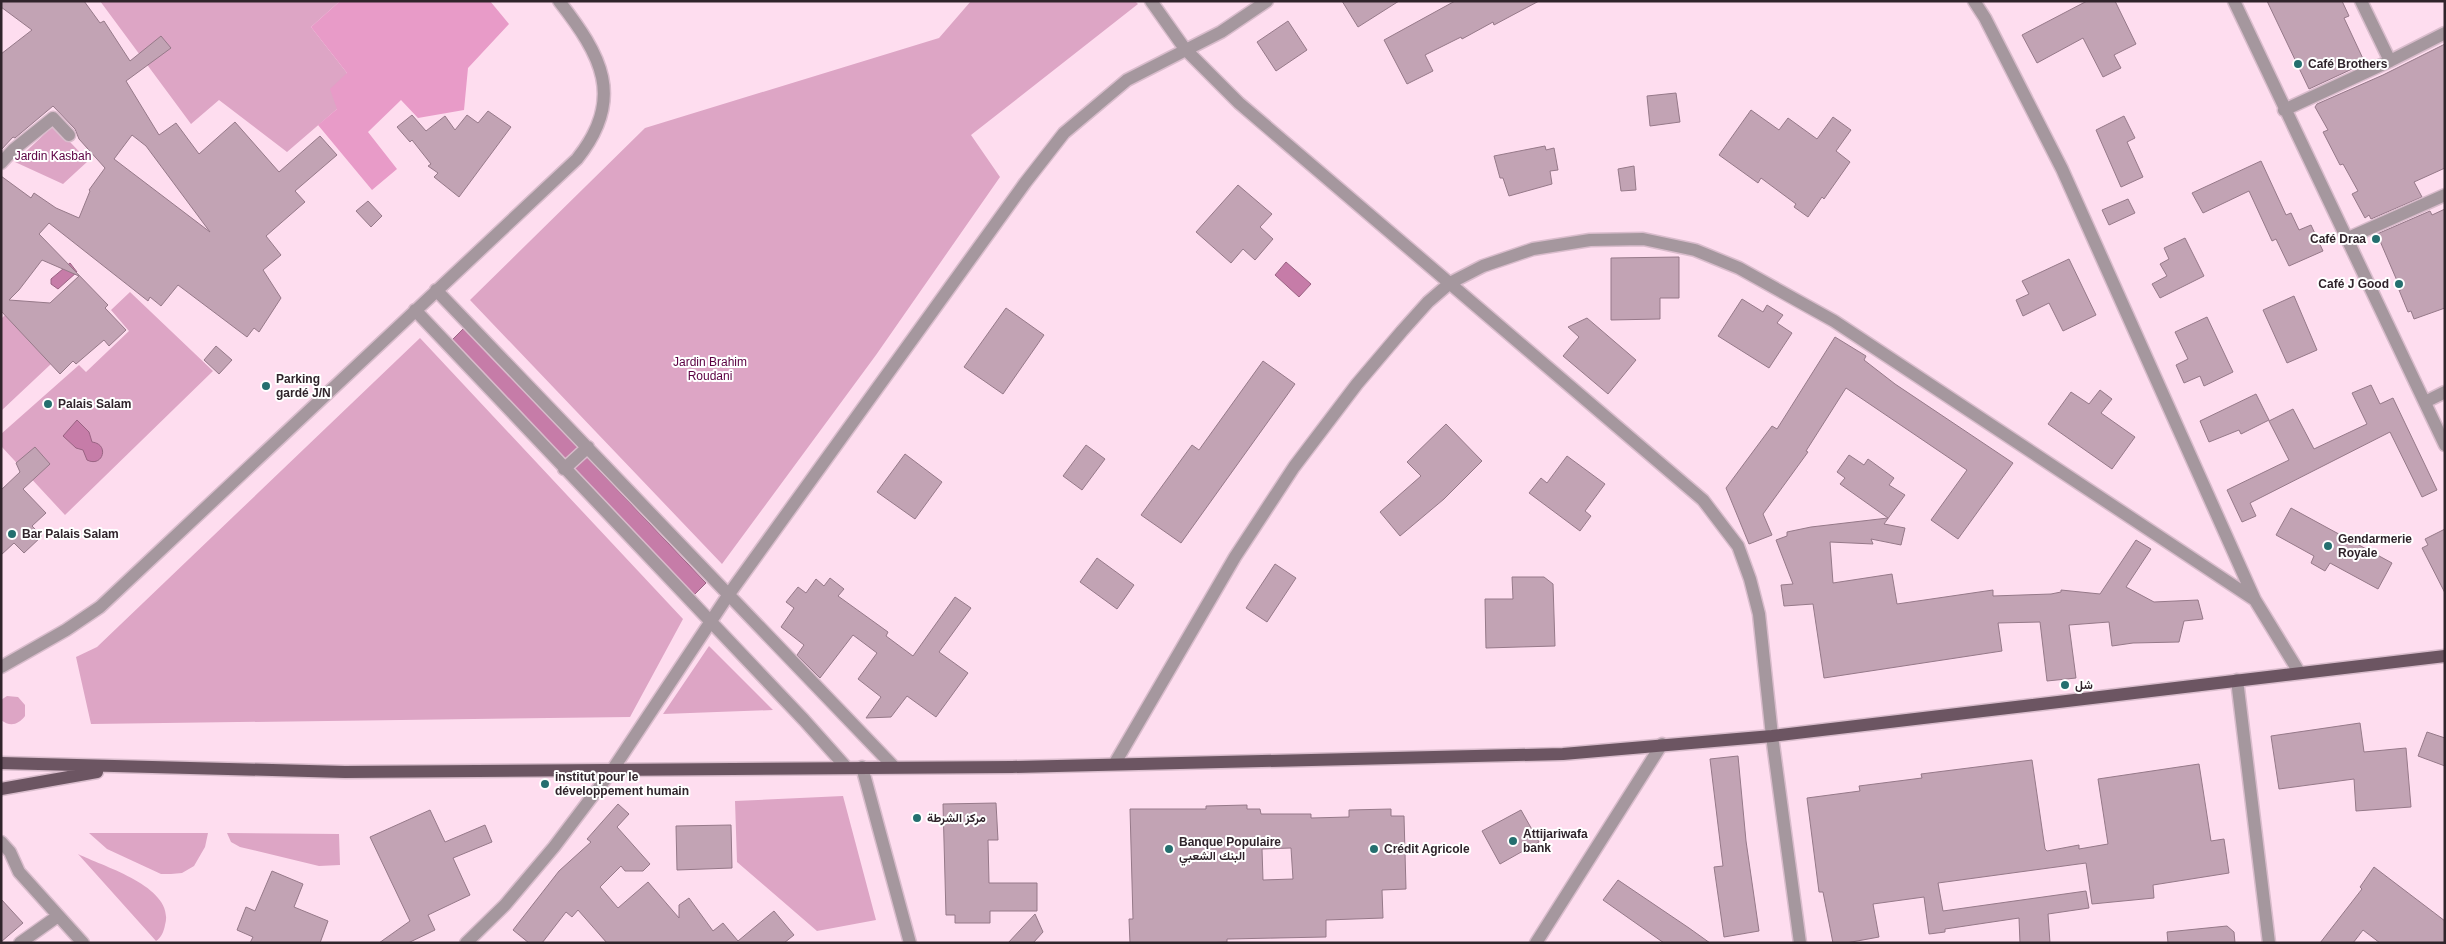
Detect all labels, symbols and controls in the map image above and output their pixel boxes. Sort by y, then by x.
place label: Café Brothers [2308,57,2388,71]
marker: Café Brothers [2292,58,2304,70]
park label: Jardin Kasbah [15,149,91,163]
place label: Café Draa [2310,232,2366,246]
marker: Café Draa [2370,233,2382,245]
place label: Café J Good [2318,277,2389,291]
marker: Café J Good [2393,278,2405,290]
park label: Jardin Brahim Roudani [673,355,747,383]
place label: Parking gardé J/N [276,372,331,400]
marker: Parking gardé J/N [260,380,272,392]
place label: Palais Salam [58,397,131,411]
marker: Palais Salam [42,398,54,410]
place label: Bar Palais Salam [22,527,119,541]
marker: Bar Palais Salam [6,528,18,540]
place label: Gendarmerie Royale [2338,532,2412,560]
marker: Gendarmerie Royale [2322,540,2334,552]
place label: شل [2075,678,2093,692]
marker: شل [2059,679,2071,691]
place label: institut pour le développement humain [555,770,689,798]
marker: institut pour le développement humain [539,778,551,790]
place label: مركز الشرطة [927,811,986,826]
marker: مركز الشرطة [911,812,923,824]
place label: Attijariwafa bank [1523,827,1588,855]
place label: Banque Populaire البنك الشعبي [1179,835,1281,866]
marker: Attijariwafa bank [1507,835,1519,847]
place label: Crédit Agricole [1384,842,1470,856]
marker: Banque Populaire البنك الشعبي [1163,843,1175,855]
marker: Crédit Agricole [1368,843,1380,855]

